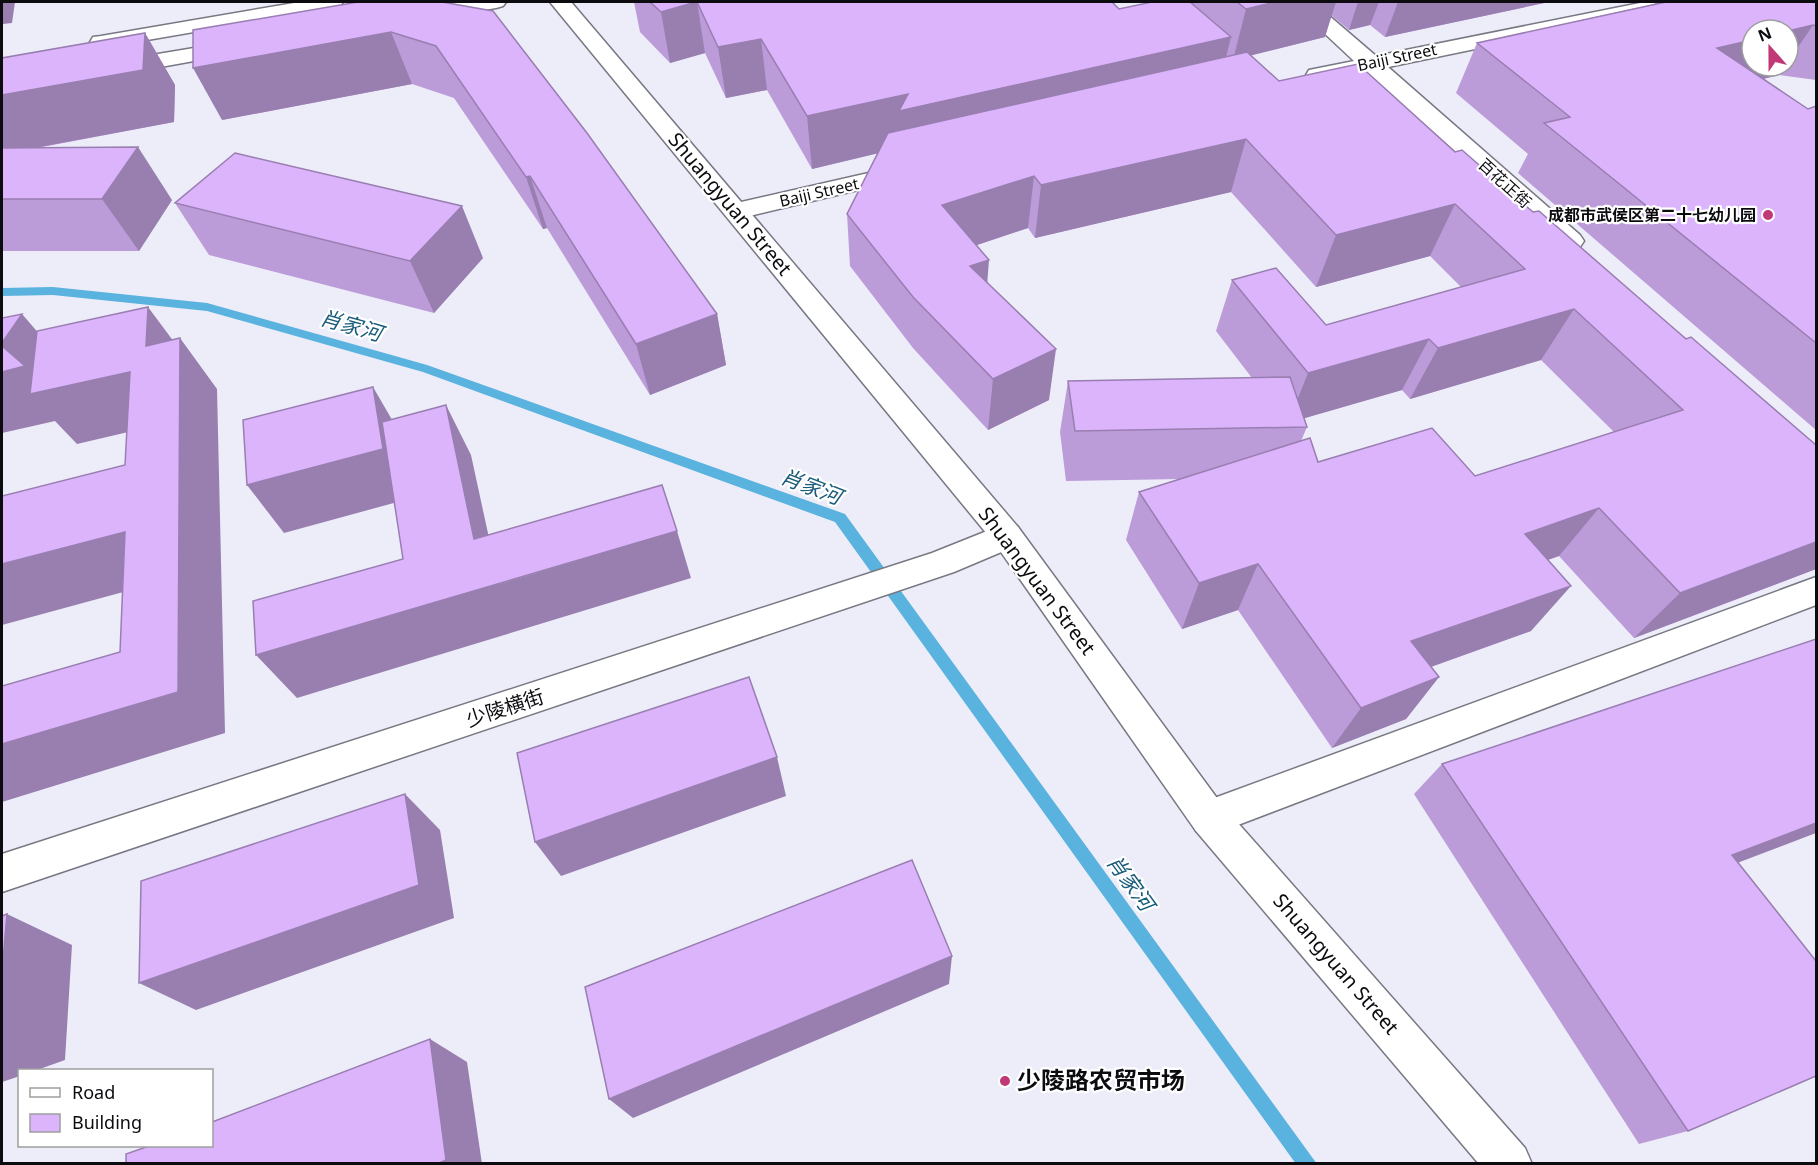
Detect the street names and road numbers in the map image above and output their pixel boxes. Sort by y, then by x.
street label: Baiji Street [1355,38,1439,76]
street label: Shuangyuan Street [663,127,798,281]
street label: 百花正街 [1474,153,1536,213]
street label: Baiji Street [777,172,861,212]
street label: Shuangyuan Street [973,501,1102,660]
street label: 少陵横街 [463,682,547,733]
street label: Shuangyuan Street [1268,887,1405,1040]

